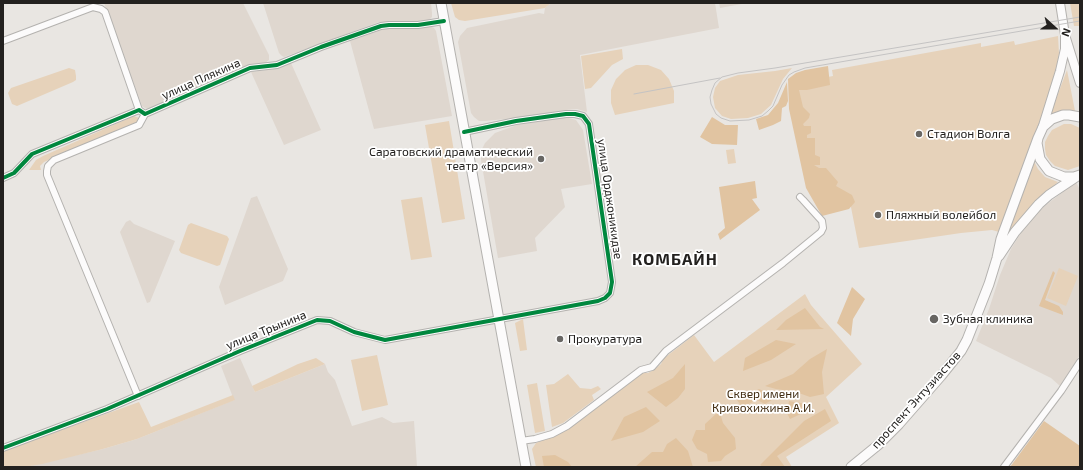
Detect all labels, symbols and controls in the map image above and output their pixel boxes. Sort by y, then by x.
north arrow [1035,8,1075,48]
text: N [1059,26,1074,39]
street label: улица Плякина [159,55,243,103]
place label: Стадион Волга [927,127,1010,141]
marker: Стадион Волга [914,129,924,139]
street label: улица Орджоникидзе [594,138,626,260]
place label: Саратовский драматический театр «Версия» [369,145,533,173]
marker: Саратовский драматический театр «Версия» [536,154,546,164]
place label: Пляжный волейбол [886,208,996,222]
marker: Пляжный волейбол [873,210,883,220]
district label: КОМБАЙН [632,250,718,270]
street label: улица Трынина [224,307,308,353]
place label: Зубная клиника [943,312,1033,326]
marker: Зубная клиника [928,313,940,325]
place label: Прокуратура [568,332,642,346]
marker: Прокуратура [555,334,565,344]
street label: проспект Энтузиастов [868,348,964,452]
park label: Сквер имени Кривохижина А.И. [712,387,814,415]

